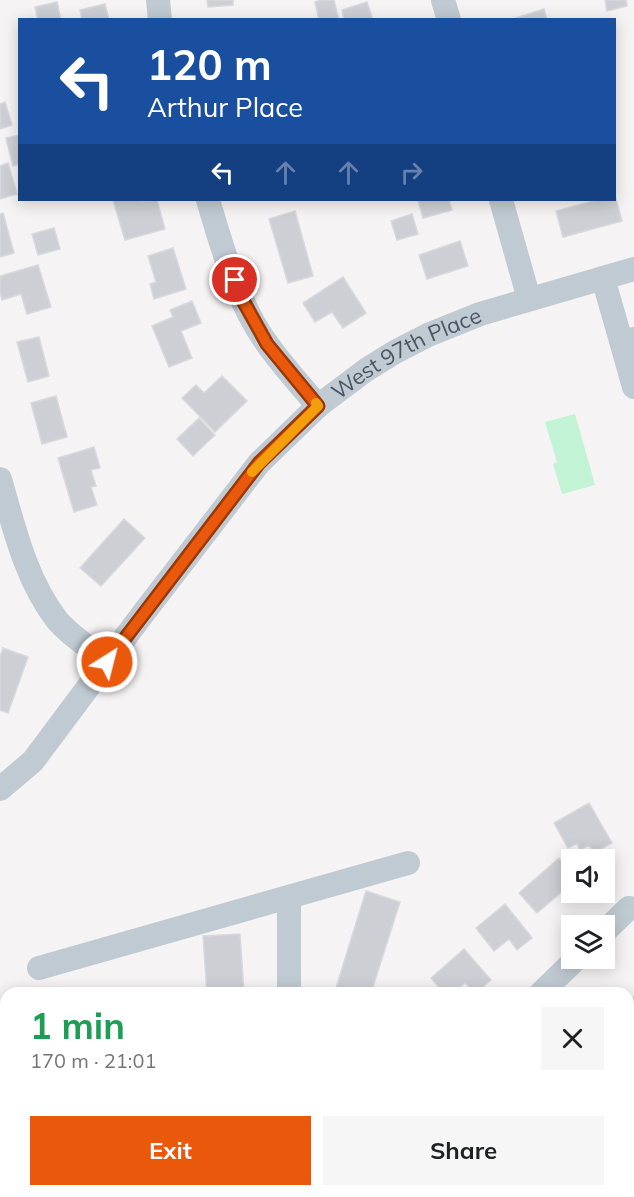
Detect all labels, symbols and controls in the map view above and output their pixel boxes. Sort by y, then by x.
text: 120 m [147,38,272,91]
icon: left [48,42,126,120]
text: Arthur Place [147,90,303,124]
icon: left [206,156,239,189]
icon: ahead [269,156,302,189]
icon: ahead [332,156,365,189]
icon: right [395,156,428,189]
pin [209,254,260,305]
icon: arrive [218,263,251,296]
street label: West 97th Place [325,301,485,405]
position arrow [75,630,139,694]
map controls [561,849,615,969]
button: sound [561,849,615,903]
button: layers [561,915,615,969]
text: 1 min [30,1003,125,1048]
button: close [541,1007,604,1070]
text: 170 m · 21:01 [30,1048,156,1073]
button: Exit [30,1116,311,1185]
button: Share [323,1116,604,1185]

